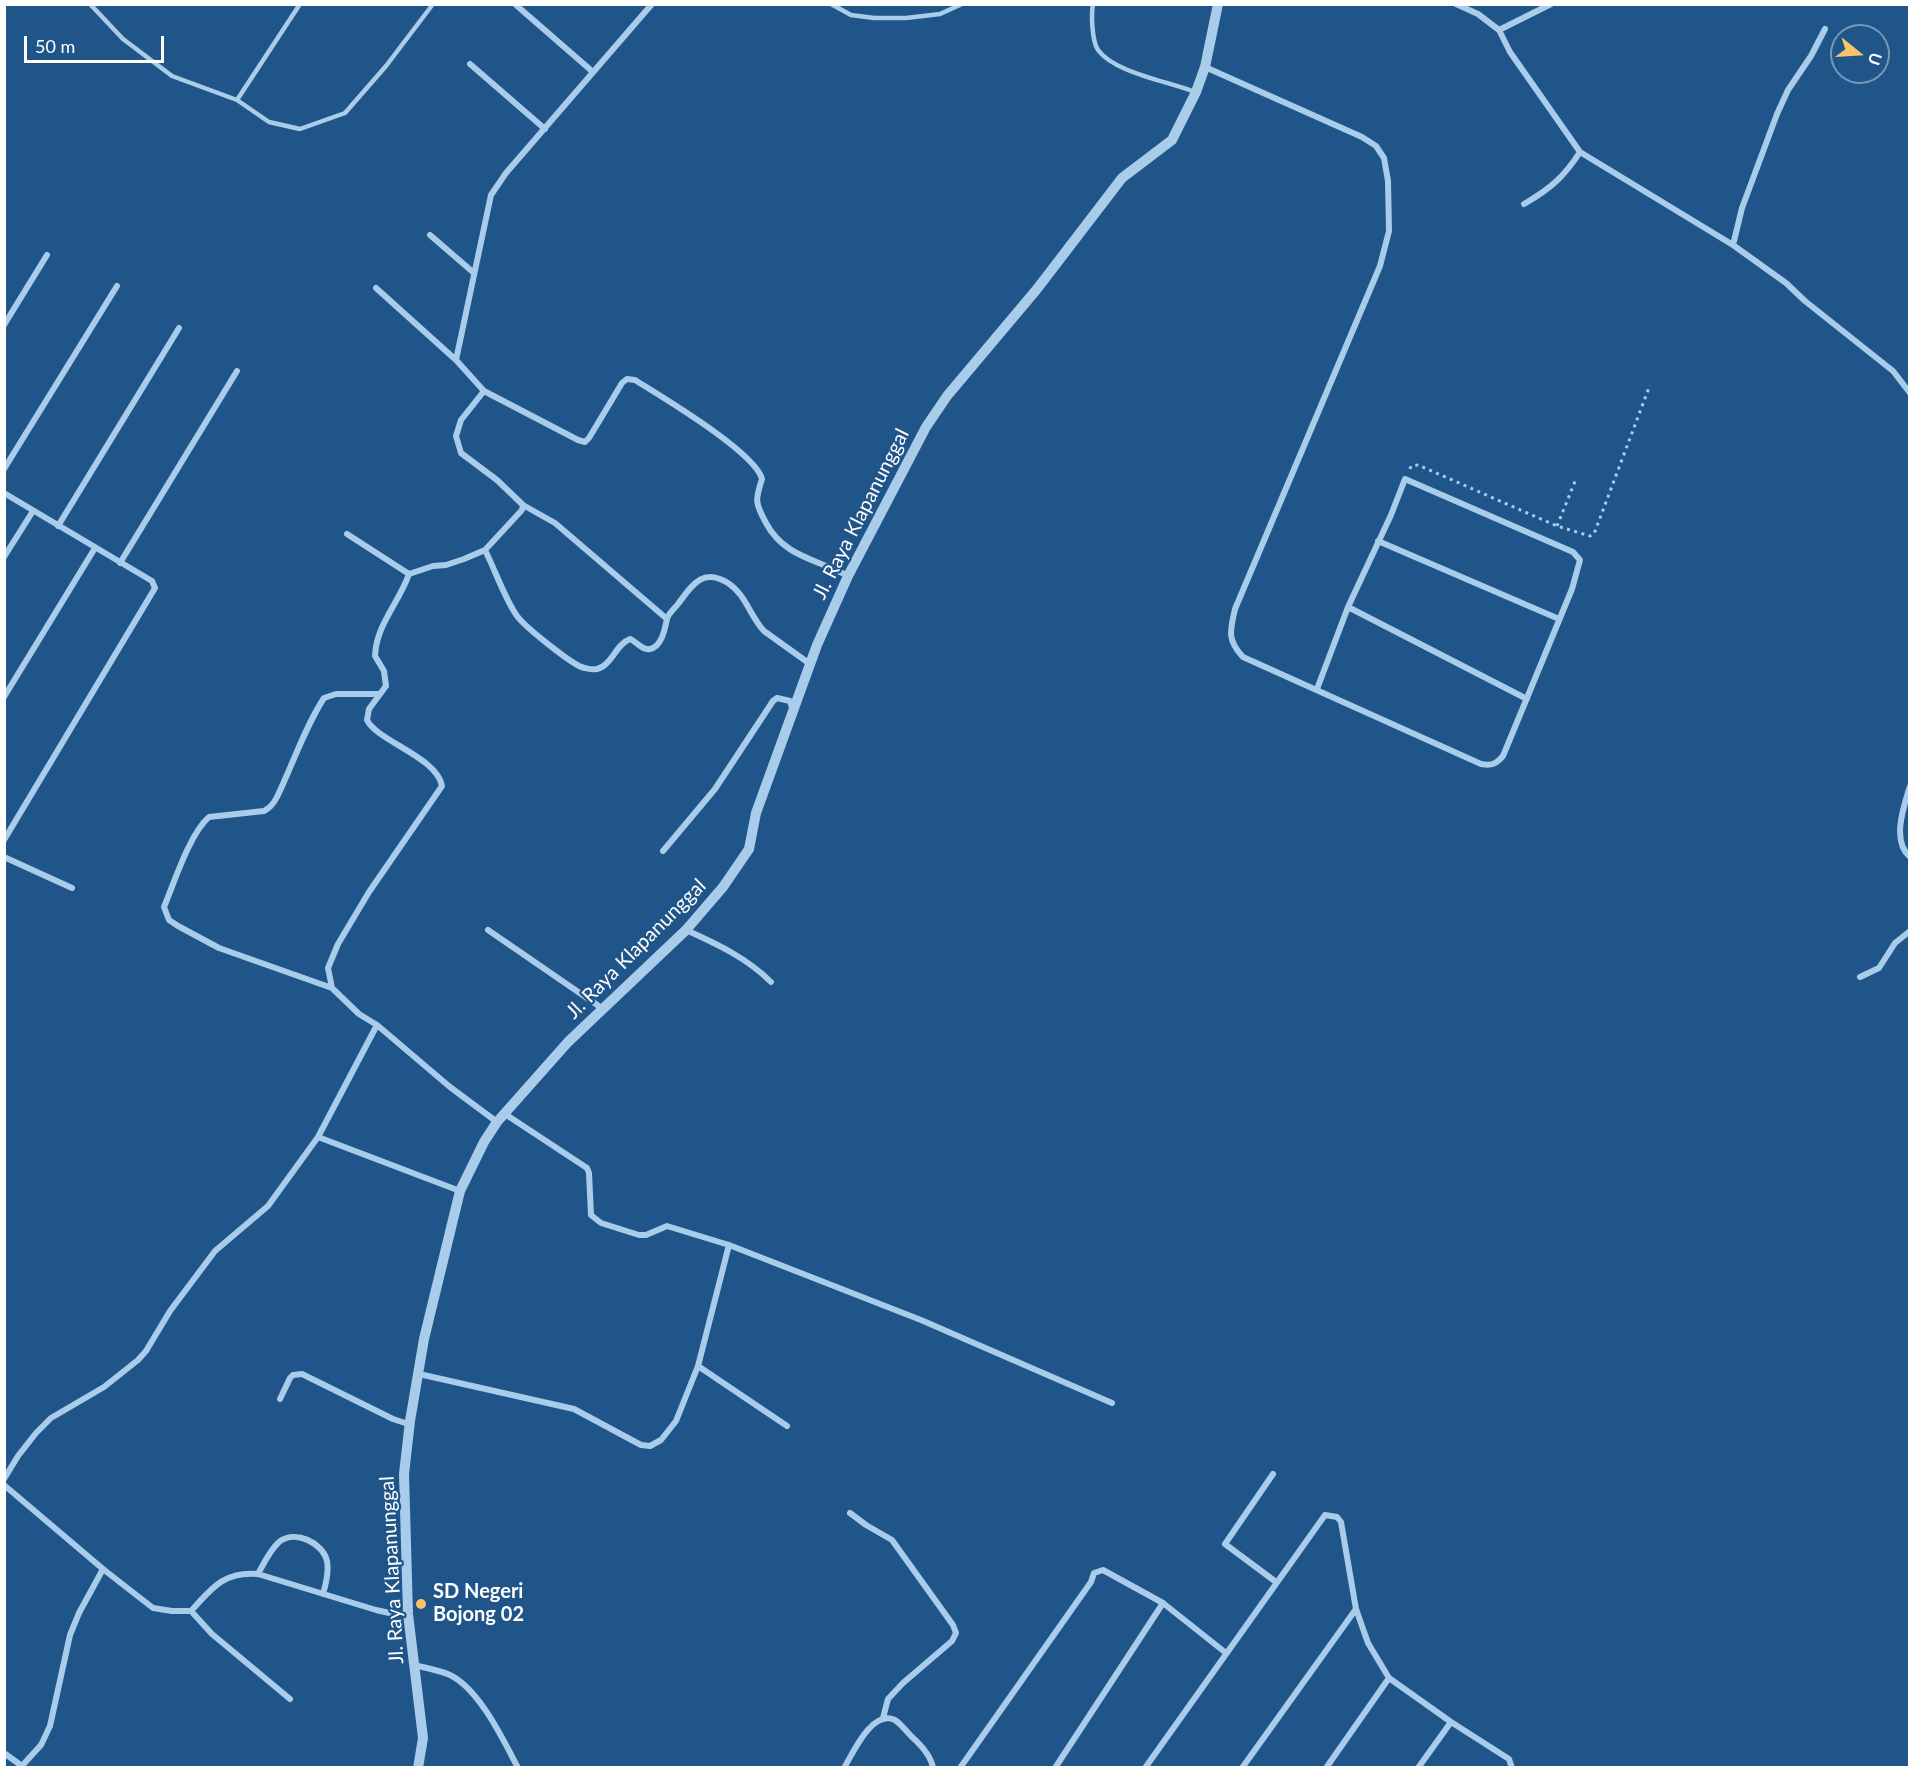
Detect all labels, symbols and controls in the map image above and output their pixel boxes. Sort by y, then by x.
scale bar [27,24,166,62]
north arrow [1830,24,1890,84]
text: 50 m [35,35,75,57]
text: U [1865,51,1887,68]
street label: Jl. Raya Klapanunggal [808,425,914,603]
street label: Jl. Raya Klapanunggal [561,874,711,1024]
street label: Jl. Raya Klapanunggal [375,1475,409,1665]
place label: SD Negeri Bojong 02 [433,1580,524,1627]
marker: SD Negeri Bojong 02 [414,1597,428,1611]

